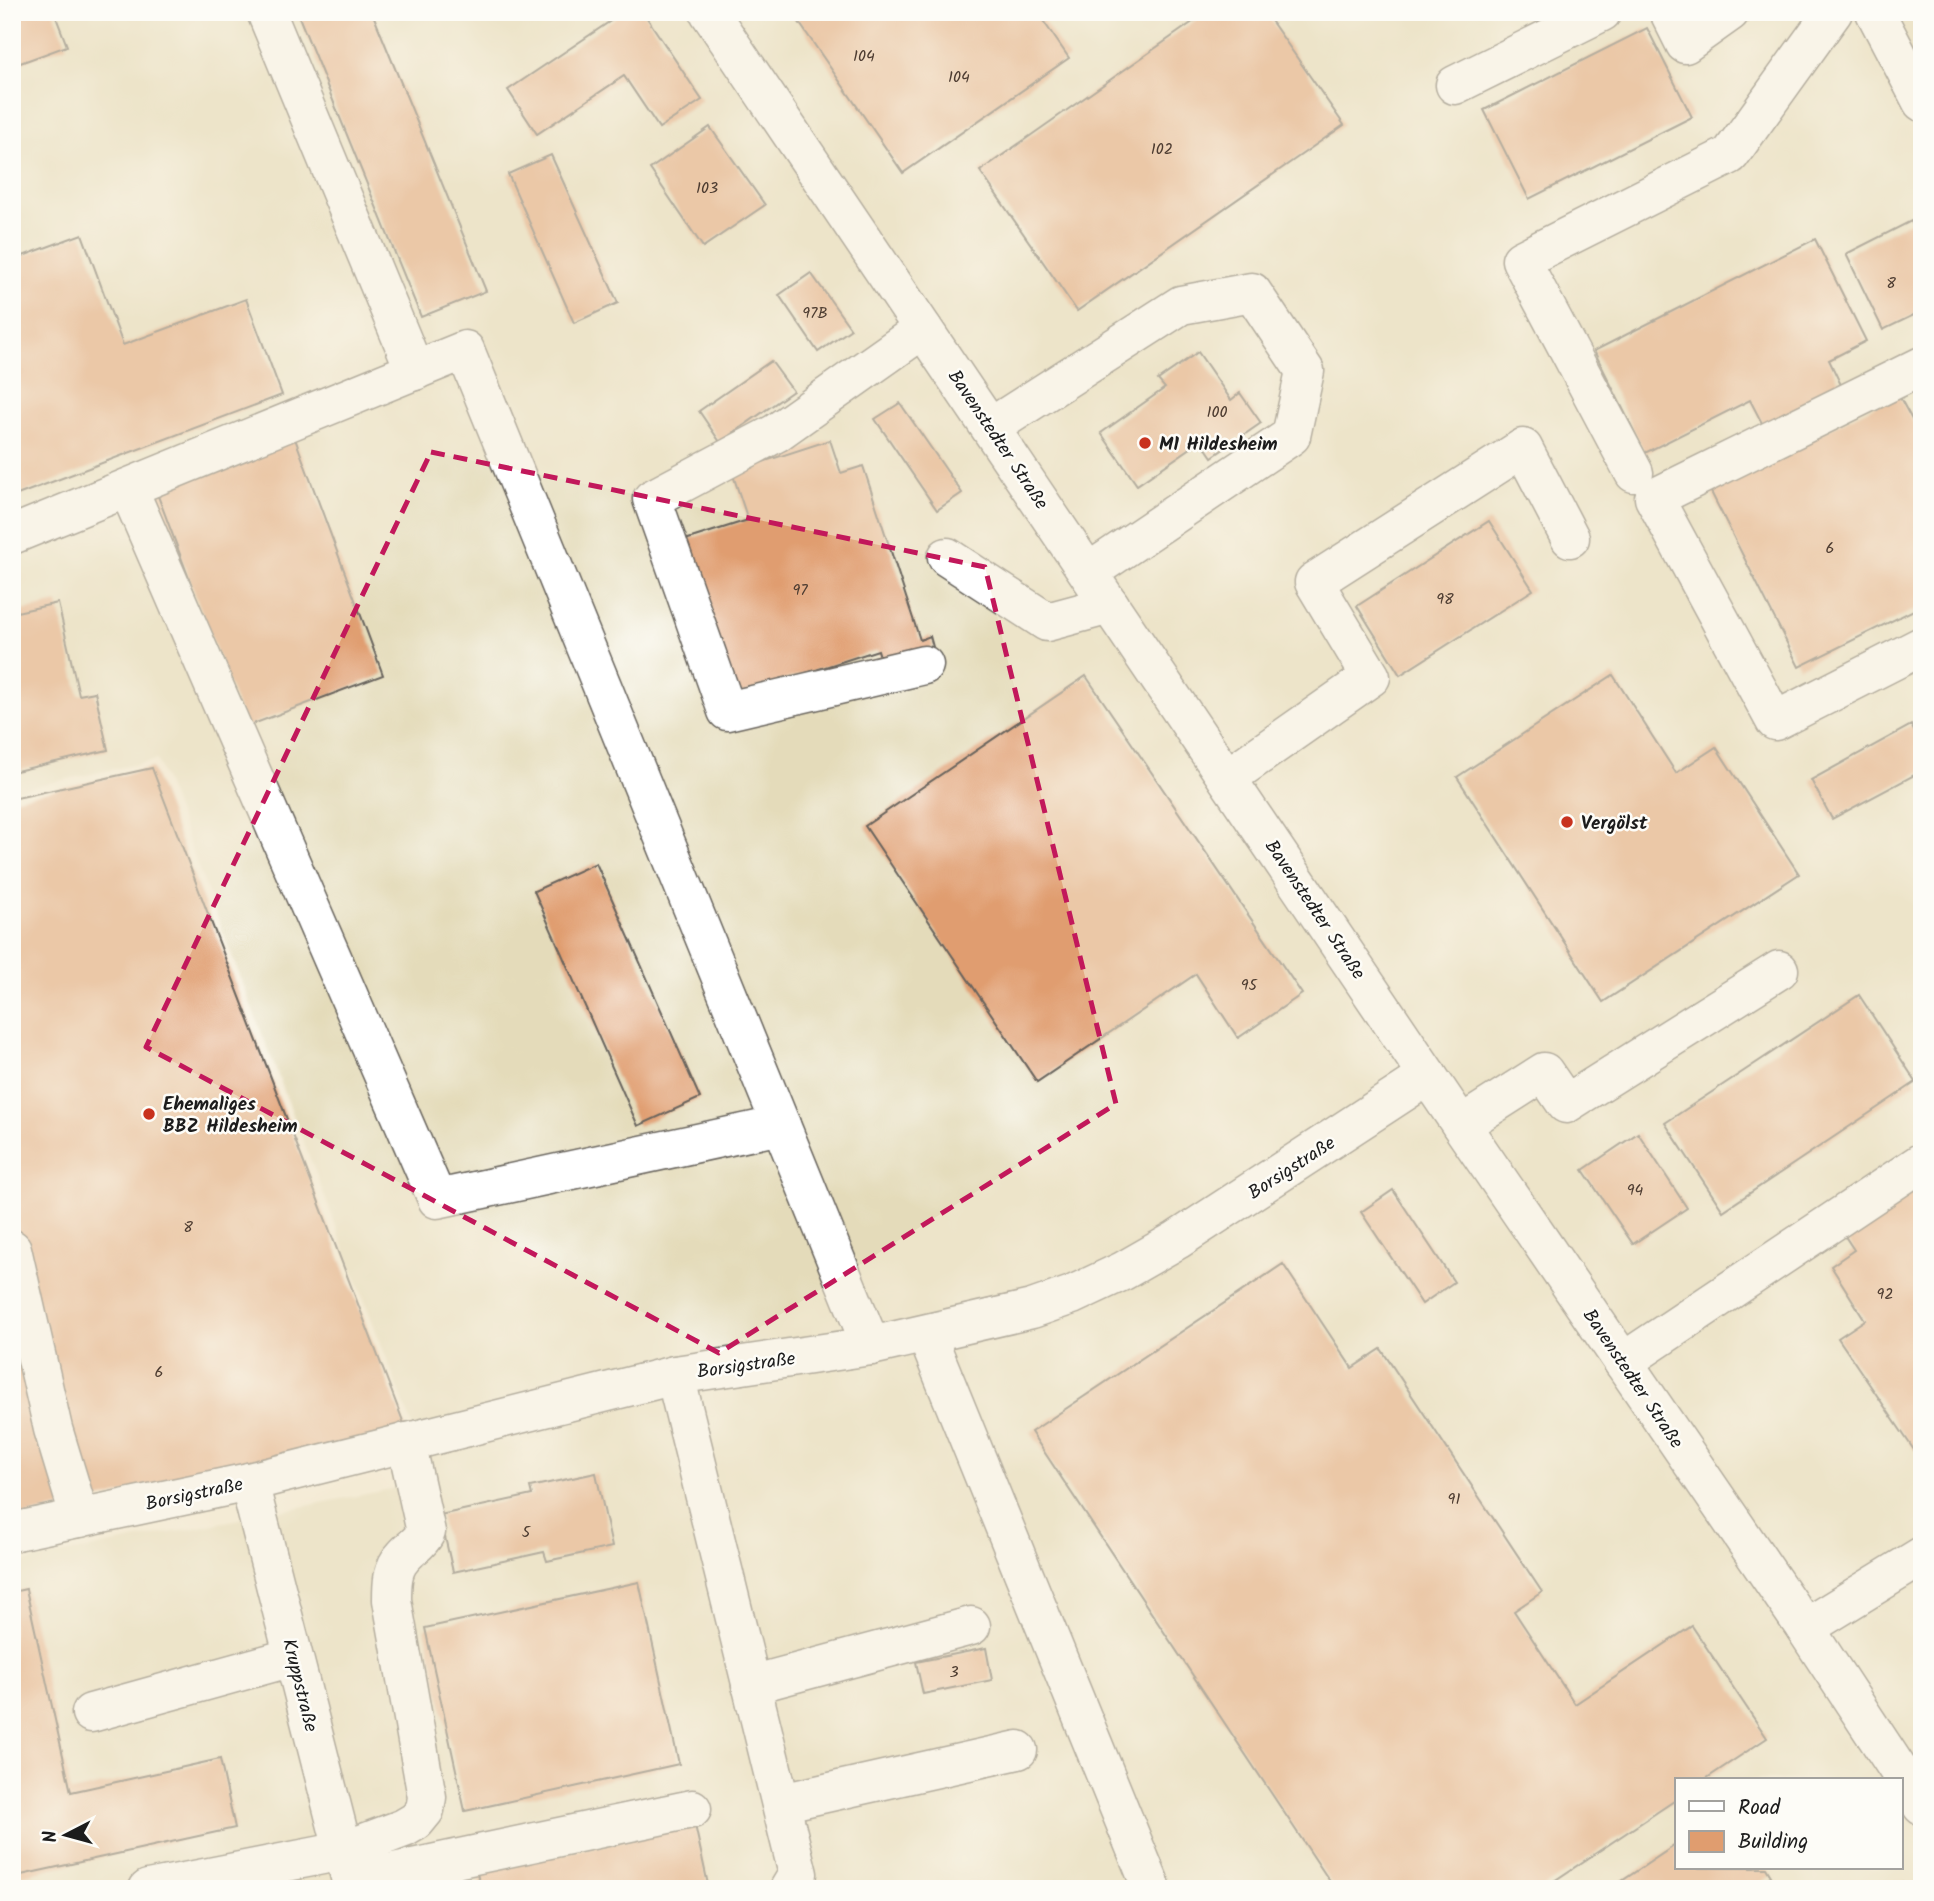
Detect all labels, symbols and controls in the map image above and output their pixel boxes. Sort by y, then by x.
house number: 104 [853,44,875,69]
house number: 104 [948,65,970,90]
house number: 102 [1151,137,1173,162]
house number: 103 [696,176,718,201]
house number: 8 [1886,271,1896,296]
house number: 97B [802,301,828,326]
street label: Bavenstedter Straße [939,364,1056,517]
house number: 100 [1206,400,1228,425]
place label: M1 Hildesheim [1159,430,1278,460]
marker: M1 Hildesheim [1137,435,1153,451]
house number: 6 [1826,536,1834,561]
house number: 97 [792,578,808,603]
house number: 98 [1436,587,1454,612]
place label: Vergölst [1581,809,1648,839]
marker: Vergölst [1559,814,1575,830]
street label: Bavenstedter Straße [1256,834,1373,987]
house number: 95 [1241,973,1259,998]
place label: Ehemaliges BBZ Hildesheim [163,1090,298,1142]
marker: Ehemaliges BBZ Hildesheim [141,1106,157,1122]
street label: Borsigstraße [1242,1129,1342,1208]
house number: 94 [1627,1178,1643,1203]
house number: 8 [183,1215,193,1240]
house number: 92 [1876,1282,1894,1307]
street label: Bavenstedter Straße [1574,1303,1691,1456]
street label: Borsigstraße [695,1344,798,1388]
house number: 6 [155,1360,163,1385]
street label: Borsigstraße [143,1470,246,1520]
house number: 91 [1448,1487,1460,1512]
house number: 5 [522,1520,532,1545]
street label: Kruppstraße [273,1636,325,1736]
house number: 3 [949,1660,959,1685]
legend [1675,1778,1902,1870]
text: Road [1738,1792,1781,1825]
north arrow [32,1800,102,1870]
text: Building [1738,1826,1808,1859]
text: N [36,1829,67,1844]

